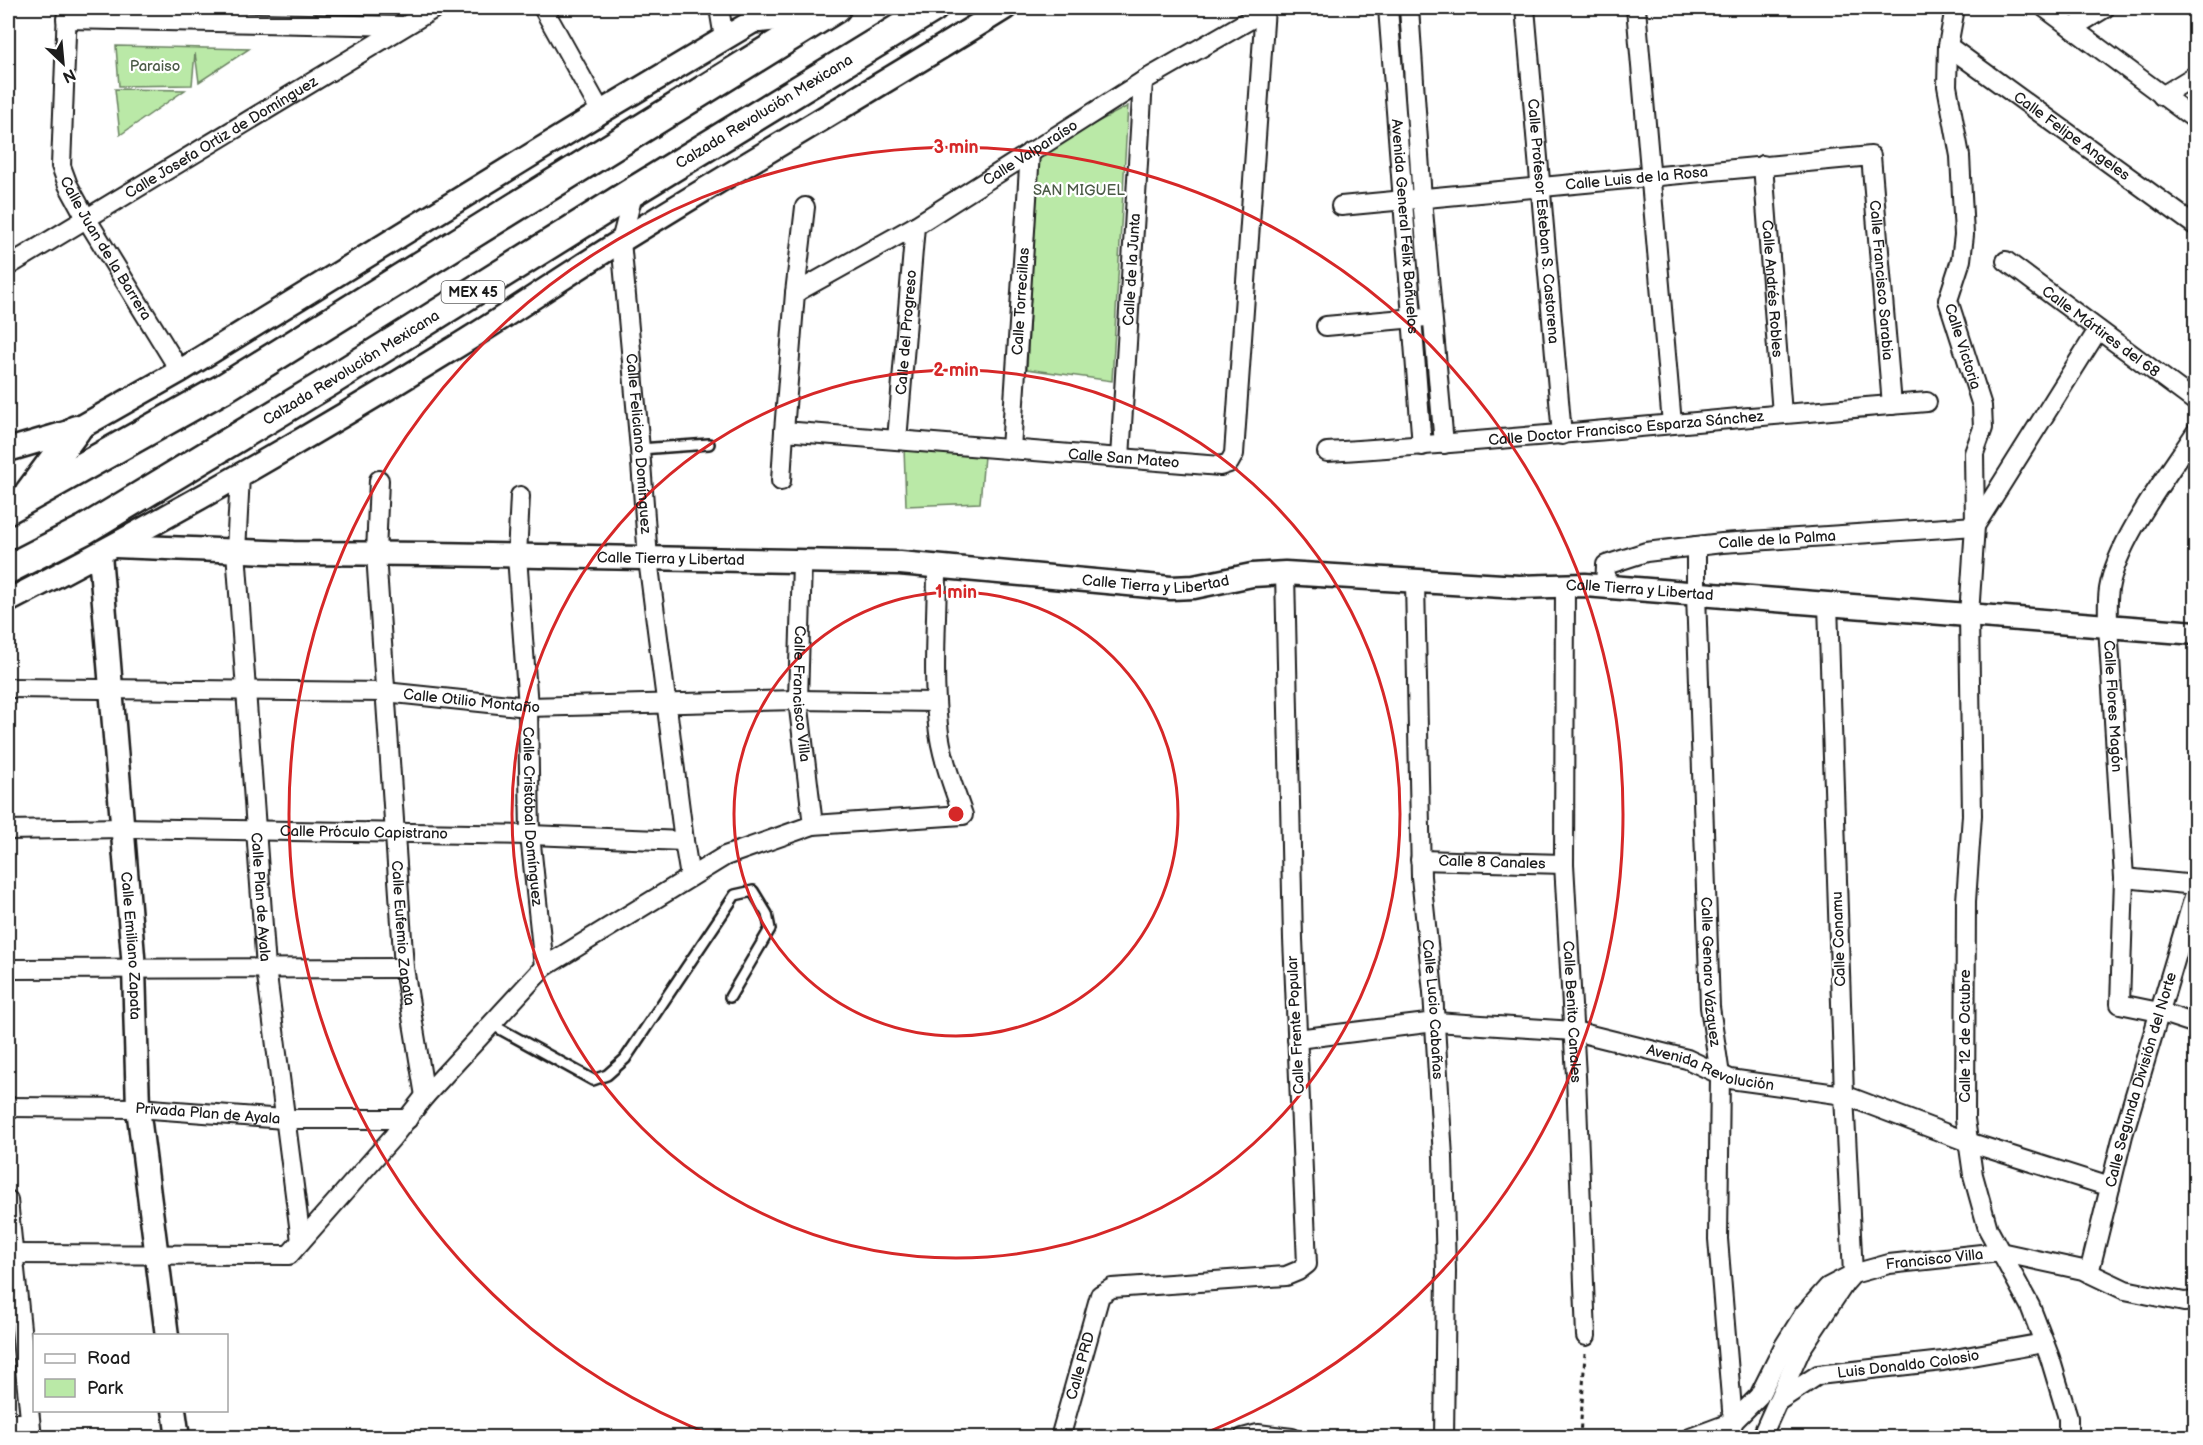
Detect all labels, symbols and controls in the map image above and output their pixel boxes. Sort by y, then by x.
north arrow [33,33,93,93]
street label: Calzada Revolución Mexicana [672,50,856,173]
park label: Paraiso [130,57,180,76]
text: N [59,64,78,86]
street label: Calle Josefa Ortiz de Domínguez [121,71,322,203]
street label: Calle Felipe Angeles [2010,87,2134,185]
street label: Calle Profesor Esteban S. Castorena [1523,98,1564,345]
street label: Calle Valparaíso [979,116,1081,190]
street label: Avenida General Félix Bañuelos [1387,118,1423,335]
text: 3 min [933,137,979,158]
street label: Calle Luis de la Rosa [1564,162,1709,194]
street label: Calle Juan de la Barrera [56,174,156,324]
park label: SAN MIGUEL [1033,181,1125,200]
street label: Calle Francisco Sarabia [1865,199,1898,361]
street label: Calle de la Junta [1119,213,1144,326]
street label: Calle Andrés Robles [1758,219,1787,359]
street label: Calle Torrecillas [1008,246,1033,356]
street label: Calle del Progreso [891,269,921,396]
road number: MEX 45 [442,281,504,303]
street label: Calle Mártires del 68 [2038,281,2164,382]
street label: Calle Victoria [1940,301,1986,392]
street label: Calzada Revolución Mexicana [259,306,443,429]
street label: Calle Feliciano Domínguez [622,353,656,535]
text: 2 min [933,360,979,381]
street label: Calle Doctor Francisco Esparza Sánchez [1487,406,1765,450]
street label: Calle San Mateo [1068,444,1180,472]
street label: Calle de la Palma [1718,526,1837,553]
street label: Calle Tierra y Libertad [597,548,745,570]
street label: Calle Tierra y Libertad [1081,570,1231,598]
street label: Calle Tierra y Libertad [1566,576,1714,605]
text: 1 min [935,582,977,603]
street label: Calle Francisco Villa [788,625,815,763]
street label: Calle Flores Magón [2099,640,2127,773]
street label: Calle Otilio Montaño [402,684,540,717]
street label: Calle Cristóbal Domínguez [519,727,547,908]
centre of rings [946,804,966,824]
street label: Calle Próculo Capistrano [280,821,448,843]
street label: Calle Plan de Ayala [247,832,275,962]
street label: Calle 8 Canales [1438,851,1546,873]
street label: Calle Eufemio Zapata [387,860,419,1007]
street label: Calle Emiliano Zapata [117,871,145,1020]
street label: Calle Conamu [1828,891,1850,987]
street label: Calle Genaro Vázquez [1697,897,1725,1049]
street label: Calle Lucio Cabañas [1418,938,1448,1080]
street label: Calle Benito Canales [1559,940,1586,1084]
street label: Calle Frente Popular [1283,955,1309,1095]
street label: Calle 12 de Octubre [1956,969,1975,1103]
street label: Calle Segunda División del Norte [2101,970,2181,1189]
street label: Avenida Revolución [1645,1040,1775,1095]
street label: Privada Plan de Ayala [135,1098,281,1128]
street label: Francisco Villa [1885,1244,1984,1274]
street label: Calle PRD [1062,1330,1099,1402]
legend [33,1334,228,1412]
street label: Luis Donaldo Colosio [1836,1345,1981,1382]
text: Road [87,1348,131,1369]
text: Park [87,1378,123,1399]

